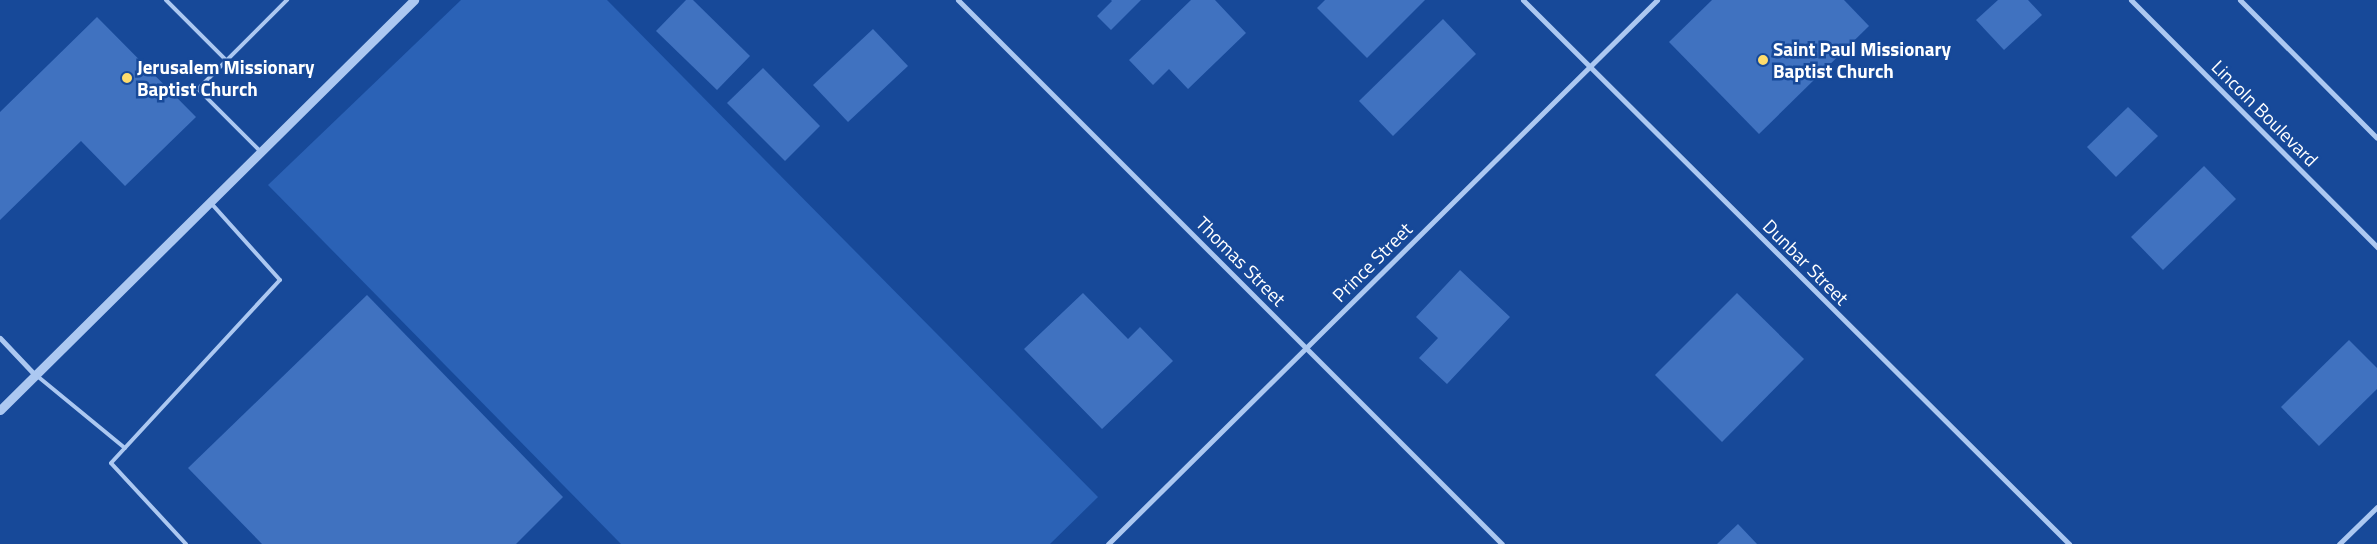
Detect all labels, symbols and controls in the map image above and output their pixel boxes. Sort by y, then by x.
place label: Saint Paul Missionary Baptist Church [1773,38,1951,82]
marker: Saint Paul Missionary Baptist Church [1757,54,1769,66]
street label: Lincoln Boulevard [2207,55,2323,171]
place label: Jerusalem Missionary Baptist Church [137,56,314,100]
marker: Jerusalem Missionary Baptist Church [121,72,133,84]
street label: Thomas Street [1191,211,1291,311]
street label: Dunbar Street [1758,214,1854,310]
street label: Prince Street [1327,217,1417,307]

